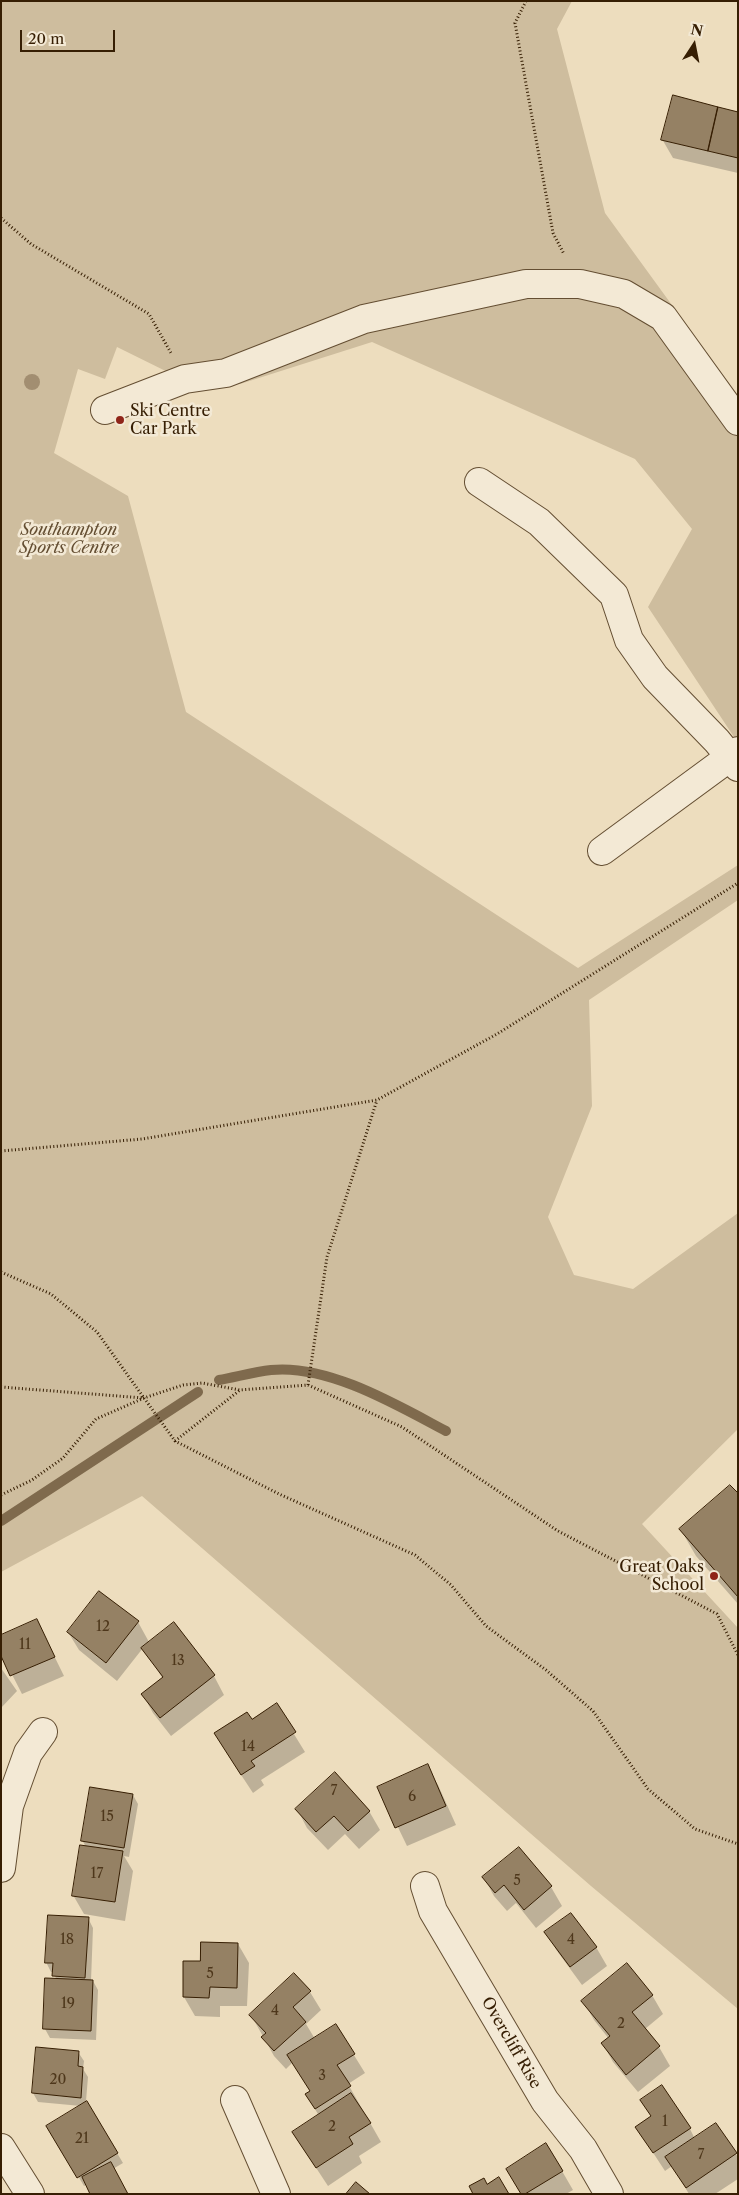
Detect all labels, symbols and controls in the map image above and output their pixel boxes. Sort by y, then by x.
scale bar [22,20,118,52]
north arrow [669,20,719,70]
text: N [689,20,705,40]
text: 20 m [28,29,64,48]
place label: Ski Centre Car Park [130,401,210,439]
marker: Ski Centre Car Park [114,414,126,426]
park label: Southampton Sports Centre [19,520,119,558]
place label: Great Oaks School [619,1557,704,1595]
marker: Great Oaks School [708,1570,720,1582]
house number: 12 [96,1619,110,1635]
house number: 11 [19,1637,31,1653]
house number: 13 [171,1653,185,1669]
house number: 14 [241,1739,255,1755]
house number: 7 [331,1783,337,1799]
house number: 6 [408,1789,416,1805]
house number: 15 [100,1809,114,1825]
house number: 17 [91,1866,103,1882]
house number: 5 [513,1873,521,1889]
house number: 18 [60,1932,74,1948]
house number: 4 [567,1932,575,1948]
house number: 5 [206,1966,214,1982]
street label: Overcliff Rise [477,1994,545,2092]
house number: 19 [61,1996,75,2012]
house number: 4 [271,2003,279,2019]
house number: 2 [617,2016,625,2032]
house number: 3 [318,2068,326,2084]
house number: 20 [50,2072,66,2088]
house number: 1 [662,2114,668,2130]
house number: 2 [328,2119,336,2135]
house number: 21 [75,2131,89,2147]
house number: 7 [698,2147,704,2163]

